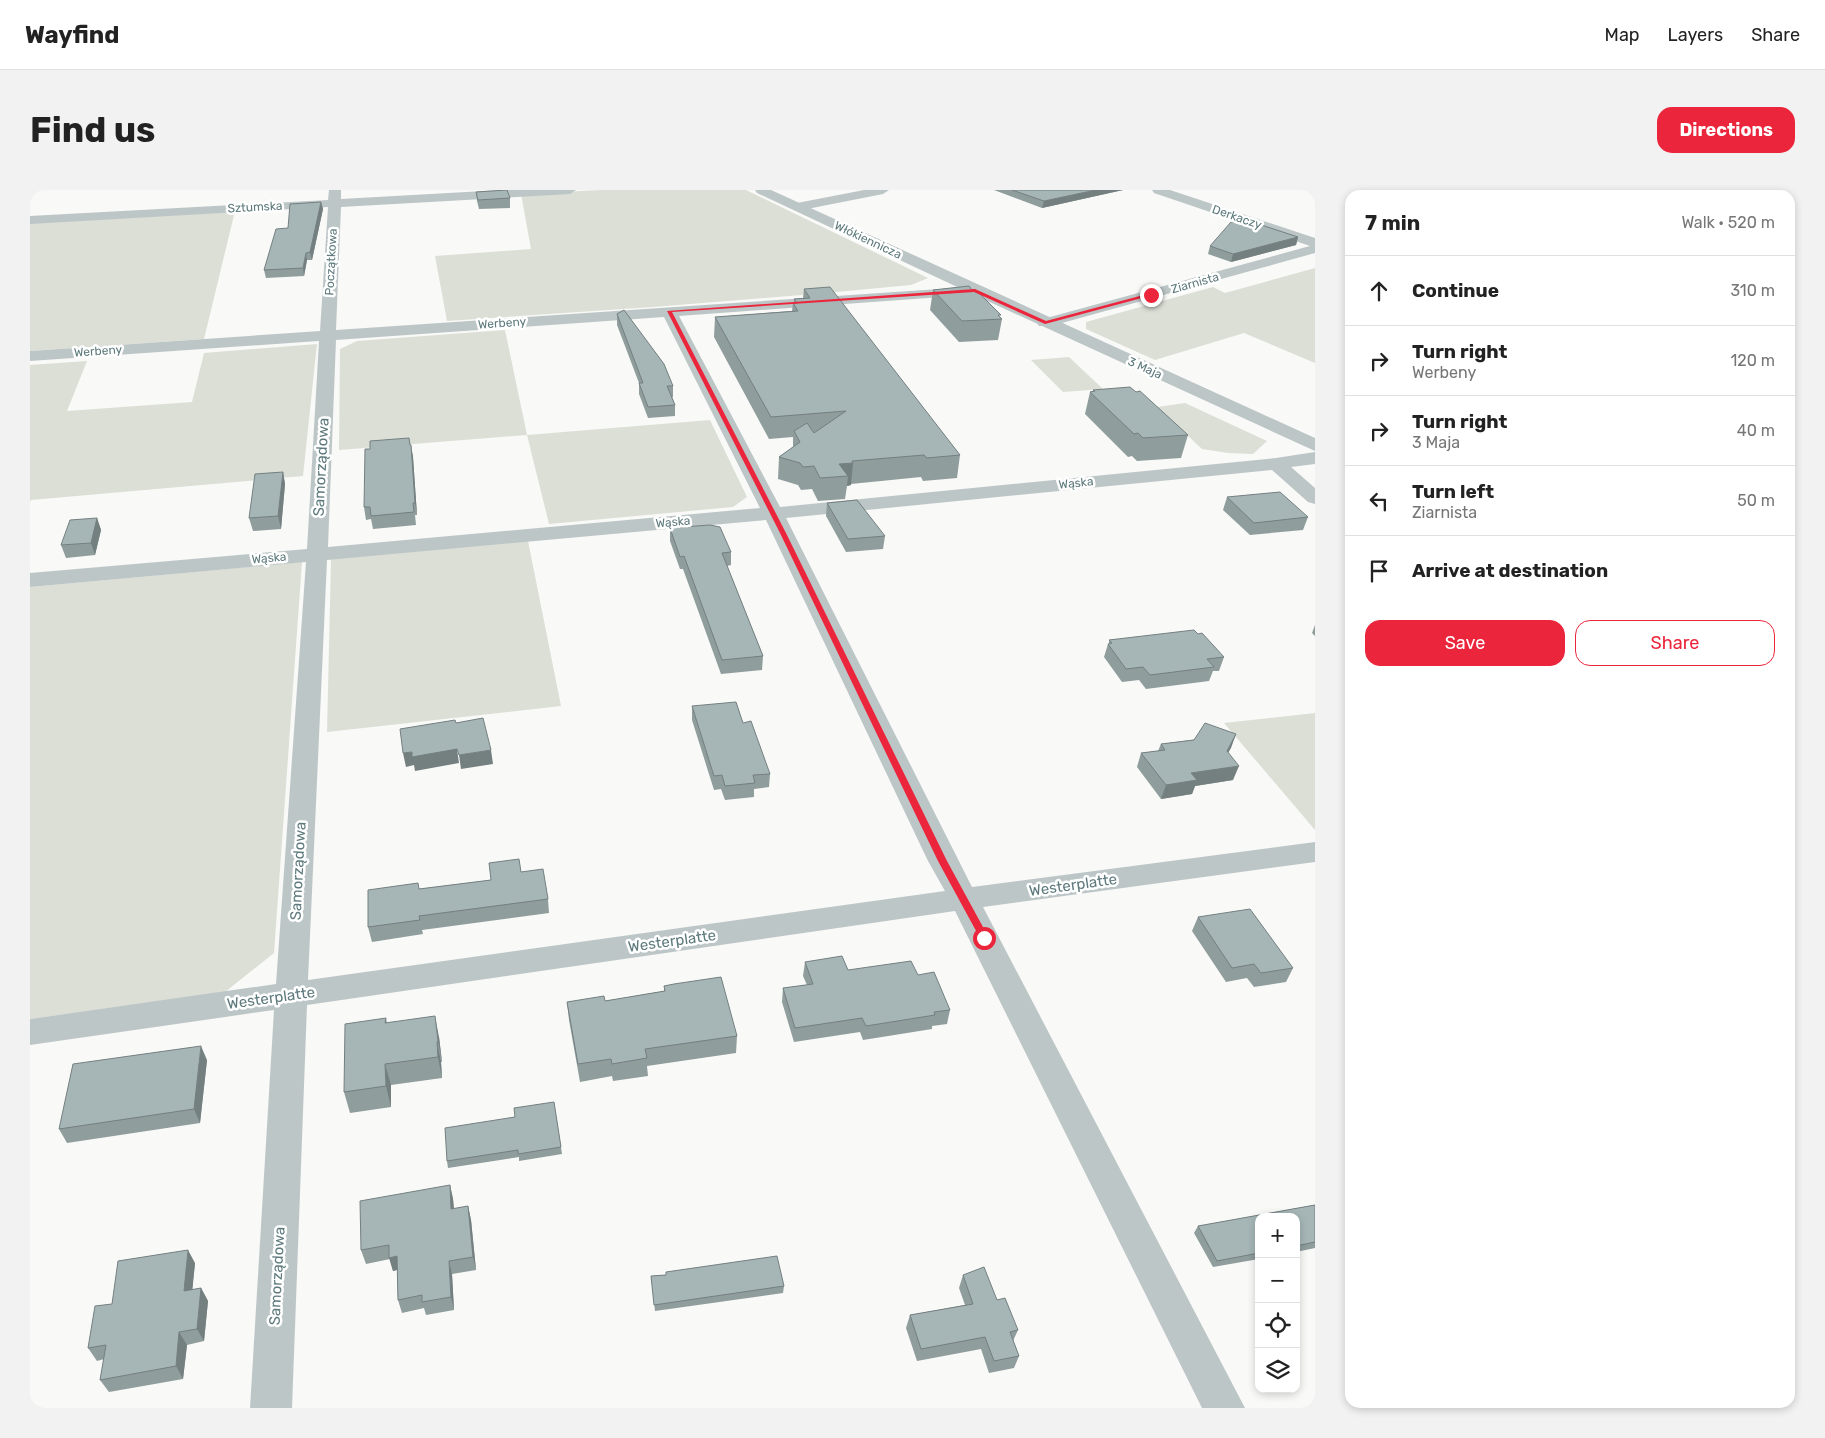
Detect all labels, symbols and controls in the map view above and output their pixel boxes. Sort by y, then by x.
text: Wayfind [25,21,119,49]
text: Map [1605,24,1640,46]
text: Layers [1668,24,1723,46]
text: Share [1751,24,1800,46]
button: Directions [1657,107,1795,153]
text: Find us [30,109,155,151]
street label: Sztumska [227,199,283,215]
street label: Derkaczy [1210,202,1264,232]
text: 7 min [1365,210,1420,235]
text: Walk · 520 m [1681,213,1775,232]
street label: Włókiennicza [832,218,904,262]
street label: Początkowa [322,228,340,296]
street label: Ziarnista [1170,270,1220,296]
icon: ahead [1365,277,1393,305]
text: Continue [1412,279,1499,302]
text: 310 m [1731,281,1775,300]
route end [1140,284,1163,307]
street label: Werbeny [477,314,527,332]
text: Turn right [1412,340,1507,363]
street label: Werbeny [73,342,123,360]
icon: right [1365,347,1393,375]
text: 120 m [1730,351,1775,370]
street label: 3 Maja [1126,354,1164,382]
text: Werbeny [1412,363,1476,382]
text: Turn right [1412,410,1507,433]
street label: Samorządowa [309,417,333,517]
icon: right [1365,417,1393,445]
text: 40 m [1737,421,1775,440]
text: 3 Maja [1412,433,1460,452]
street label: Wąska [1058,474,1094,492]
text: Turn left [1412,480,1494,503]
icon: left [1365,487,1393,515]
text: 50 m [1737,491,1775,510]
text: Ziarnista [1412,503,1477,522]
street label: Wąska [655,514,691,530]
street label: Wąska [251,550,287,566]
icon: arrive [1365,557,1393,585]
text: Arrive at destination [1412,559,1608,582]
button: Save [1365,620,1565,666]
button: Share [1575,620,1775,666]
street label: Samorządowa [286,821,310,921]
street label: Westerplatte [1028,870,1118,900]
street label: Westerplatte [627,926,717,956]
route start [973,927,996,950]
street label: Westerplatte [226,983,316,1013]
map controls [1255,1213,1300,1393]
button: + [1255,1213,1300,1258]
street label: Samorządowa [265,1226,289,1326]
button: − [1255,1258,1300,1303]
button: locate [1255,1303,1300,1348]
button: layers [1255,1348,1300,1393]

